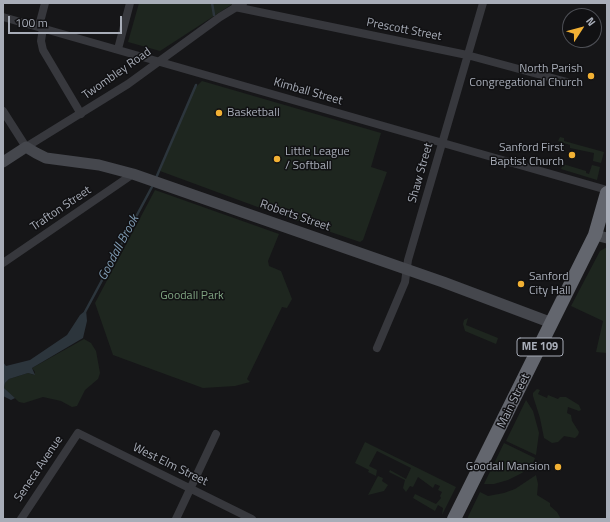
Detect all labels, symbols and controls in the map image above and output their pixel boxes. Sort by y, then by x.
scale bar [10,8,124,34]
north arrow [562,8,602,48]
text: 100 m [15,13,48,32]
text: N [582,14,600,29]
street label: Prescott Street [365,16,443,44]
street label: Twombley Road [80,45,154,103]
place label: North Parish Congregational Church [469,62,583,90]
marker: North Parish Congregational Church [586,71,596,81]
street label: Kimball Street [272,75,344,109]
place label: Basketball [227,106,280,120]
marker: Basketball [214,108,224,118]
street label: Shaw Street [406,141,436,205]
place label: Sanford First Baptist Church [490,141,564,169]
place label: Little League / Softball [285,145,350,173]
marker: Sanford First Baptist Church [567,150,577,160]
marker: Little League / Softball [272,154,282,164]
street label: Trafton Street [28,183,94,235]
street label: Roberts Street [258,197,332,235]
water label: Goodall Brook [95,213,143,283]
place label: Sanford City Hall [529,270,570,298]
marker: Sanford City Hall [516,279,526,289]
park label: Goodall Park [160,289,224,303]
road number: ME 109 [517,338,563,356]
street label: Main Street [495,371,533,431]
street label: Seneca Avenue [12,433,66,505]
street label: West Elm Street [130,441,210,489]
place label: Goodall Mansion [466,460,550,474]
marker: Goodall Mansion [553,462,563,472]

